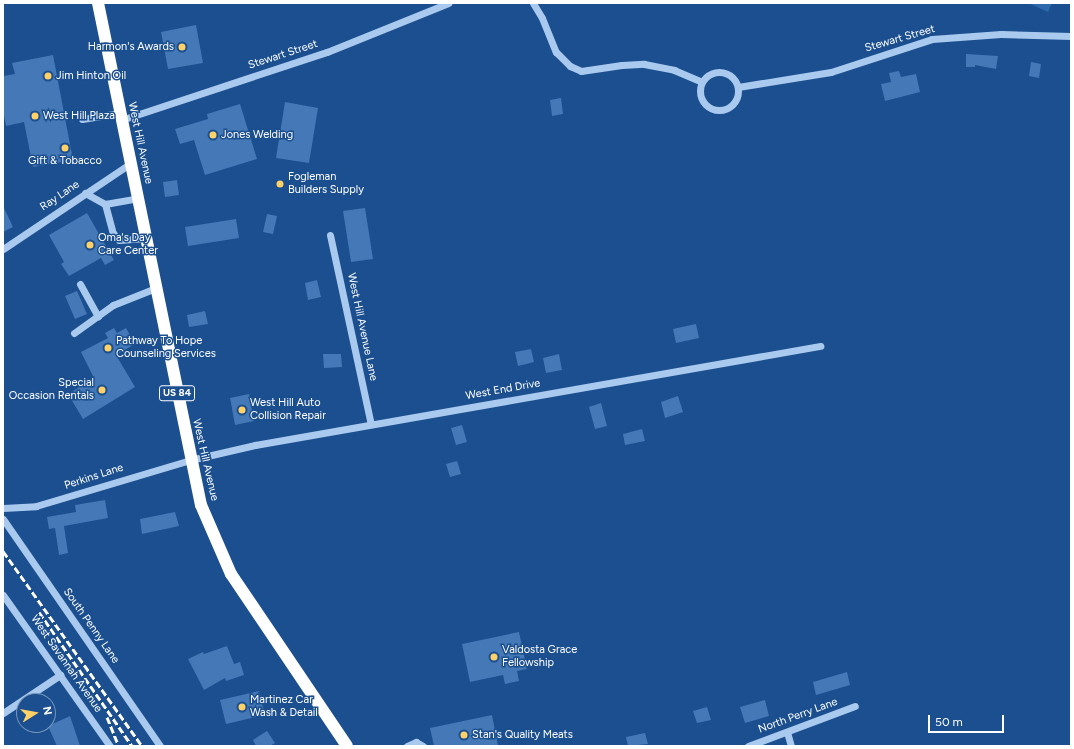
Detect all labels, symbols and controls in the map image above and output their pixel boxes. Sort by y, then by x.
street label: Stewart Street [863,23,937,55]
street label: Stewart Street [247,38,319,72]
place label: Harmon's Awards [88,40,174,54]
marker: Harmon's Awards [177,42,187,52]
place label: Jim Hinton Oil [56,69,126,83]
marker: Jim Hinton Oil [43,71,53,81]
street label: West Hill Avenue [125,101,155,185]
place label: West Hill Plaza [43,109,115,123]
marker: West Hill Plaza [30,111,40,121]
place label: Jones Welding [221,128,293,142]
marker: Jones Welding [208,130,218,140]
marker: Gift & Tobacco [60,143,70,153]
place label: Gift & Tobacco [28,154,102,168]
place label: Fogleman Builders Supply [288,171,364,197]
street label: Ray Lane [38,178,82,214]
marker: Fogleman Builders Supply [275,179,285,189]
place label: Oma's Day Care Center [98,232,158,258]
marker: Oma's Day Care Center [85,240,95,250]
street label: West Hill Avenue Lane [344,272,380,382]
place label: Pathway To Hope Counseling Services [116,335,216,361]
marker: Pathway To Hope Counseling Services [103,343,113,353]
place label: Special Occasion Rentals [9,377,94,403]
street label: West End Drive [465,377,541,403]
marker: Special Occasion Rentals [97,385,107,395]
road number: US 84 [159,385,195,401]
place label: West Hill Auto Collision Repair [250,397,326,423]
marker: West Hill Auto Collision Repair [237,405,247,415]
street label: West Hill Avenue [189,418,221,502]
street label: Perkins Lane [63,461,125,493]
street label: South Penny Lane [60,586,122,666]
street label: West Savannah Avenue [27,613,105,715]
place label: Valdosta Grace Fellowship [502,644,577,670]
marker: Valdosta Grace Fellowship [489,652,499,662]
north arrow [16,693,56,733]
place label: Martinez Car Wash & Detail [250,694,318,720]
street label: North Perry Lane [757,696,839,736]
marker: Martinez Car Wash & Detail [237,702,247,712]
text: N [40,705,54,716]
scale bar [930,707,1006,733]
text: 50 m [935,715,963,729]
place label: Stan's Quality Meats [472,728,573,742]
marker: Stan's Quality Meats [459,730,469,740]

